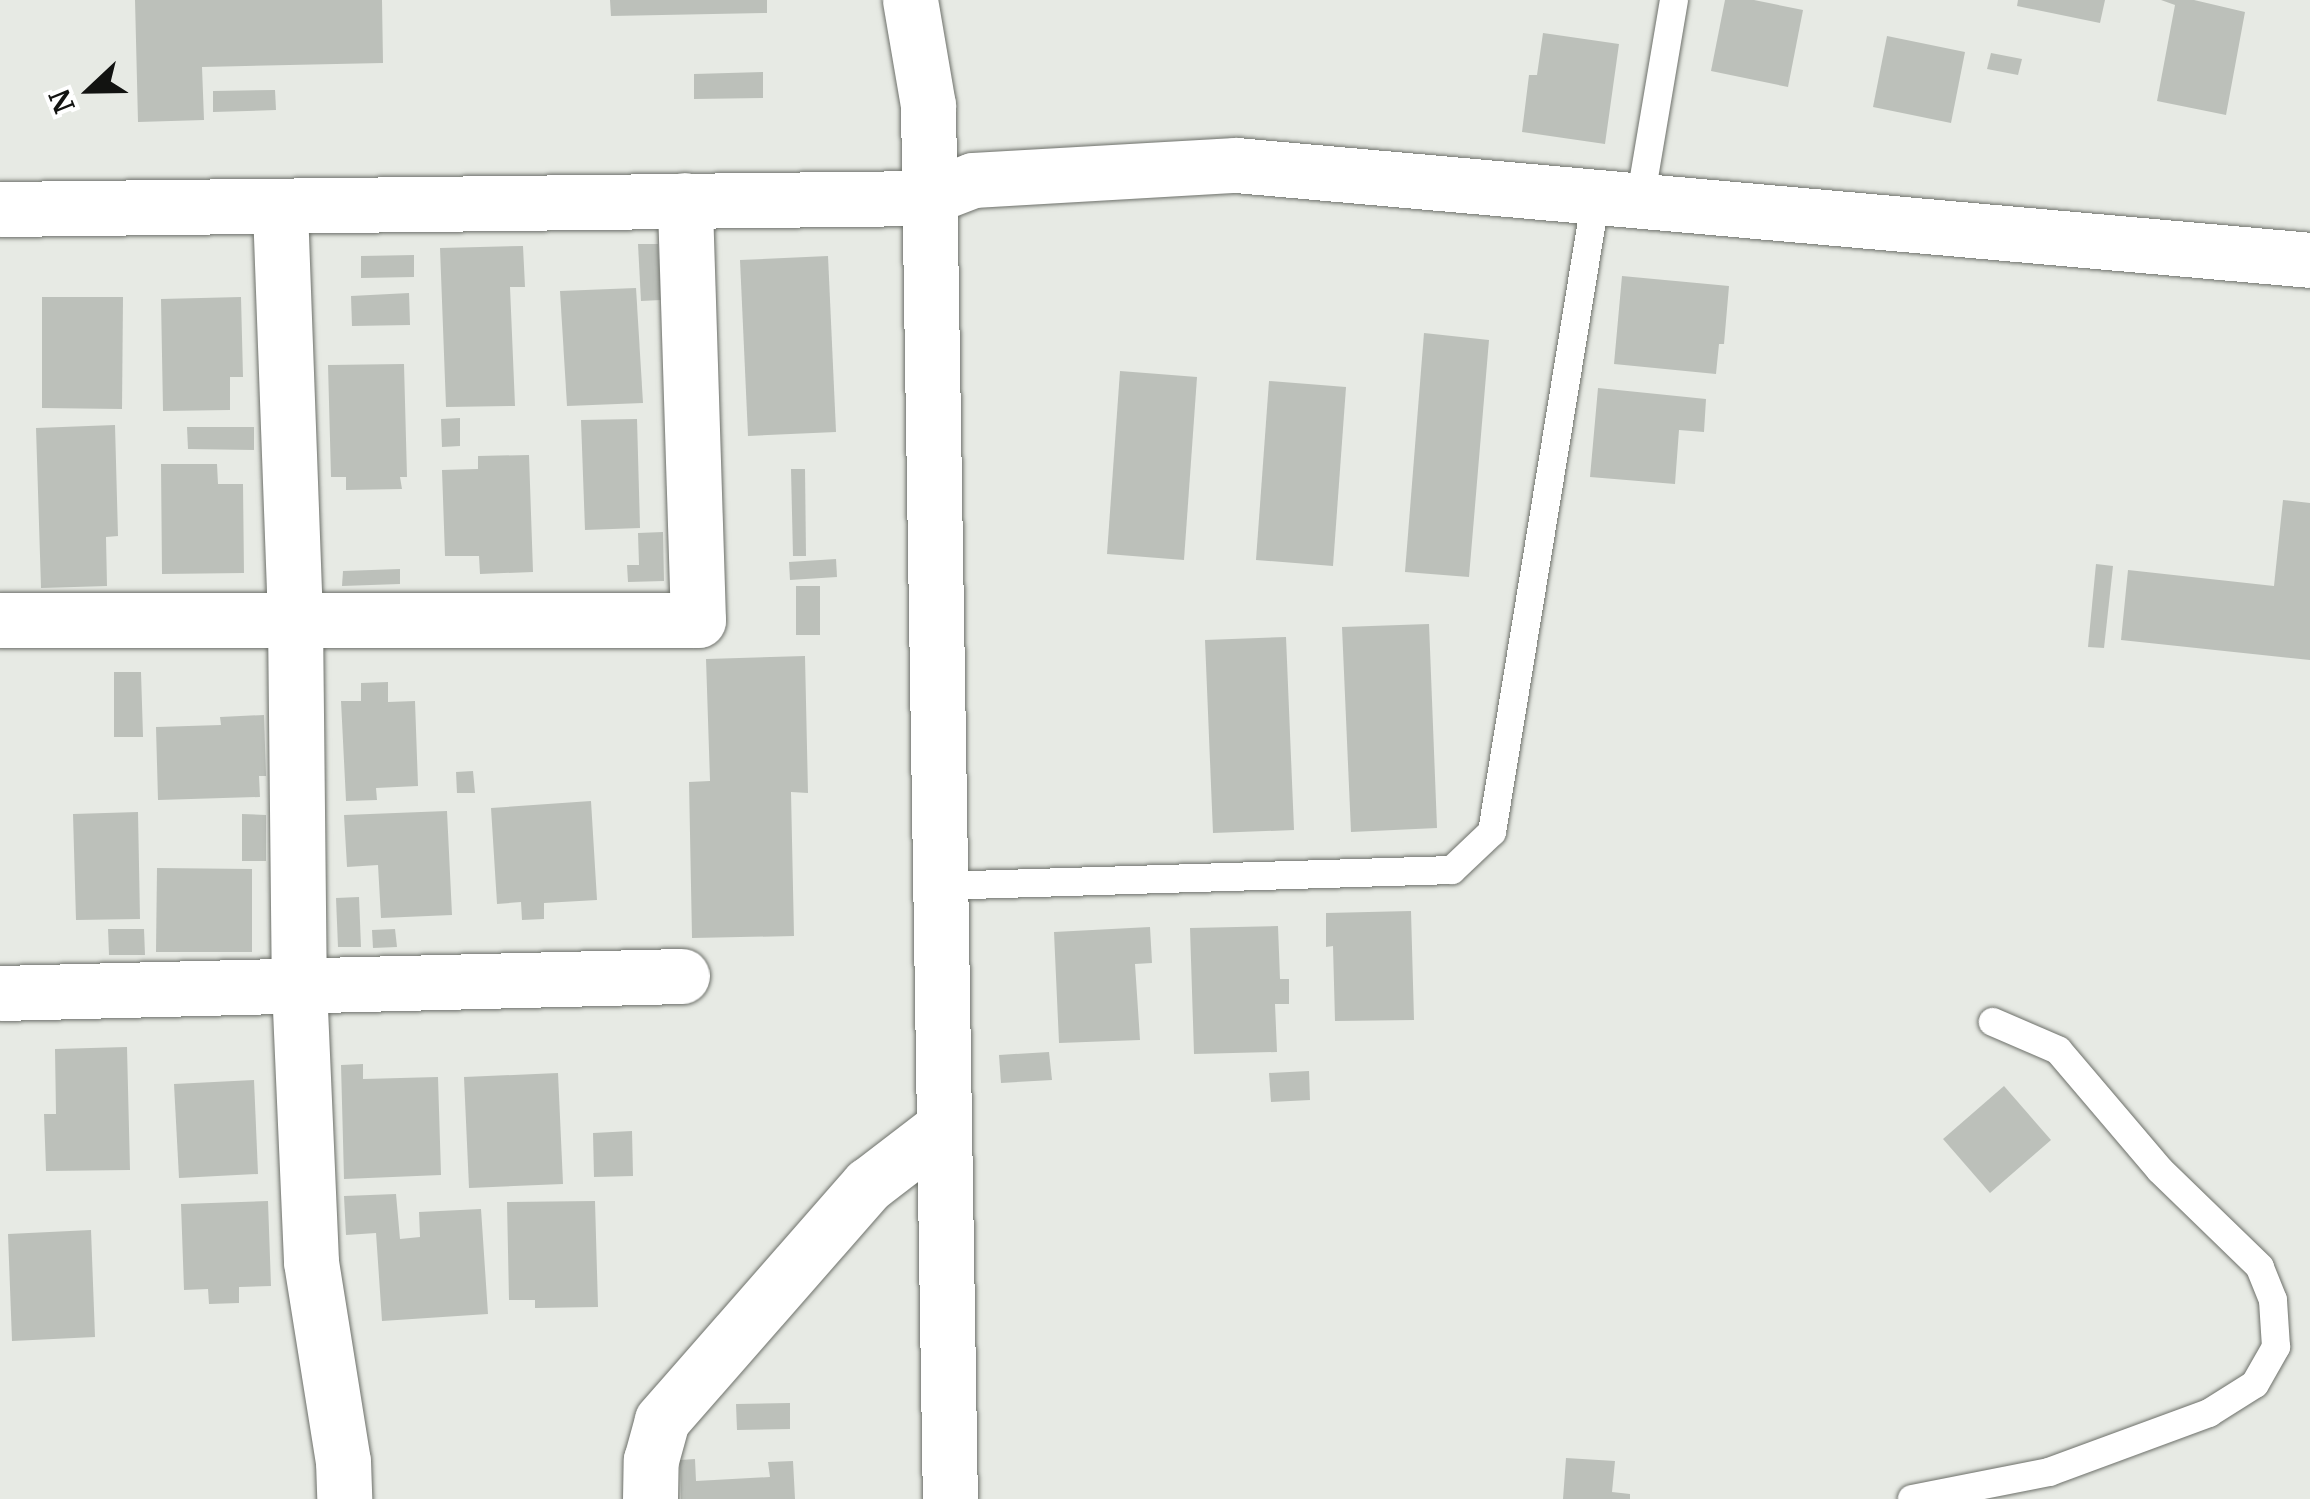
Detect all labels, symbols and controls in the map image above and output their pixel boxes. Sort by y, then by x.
north arrow [40,40,140,140]
text: N [41,84,83,118]

